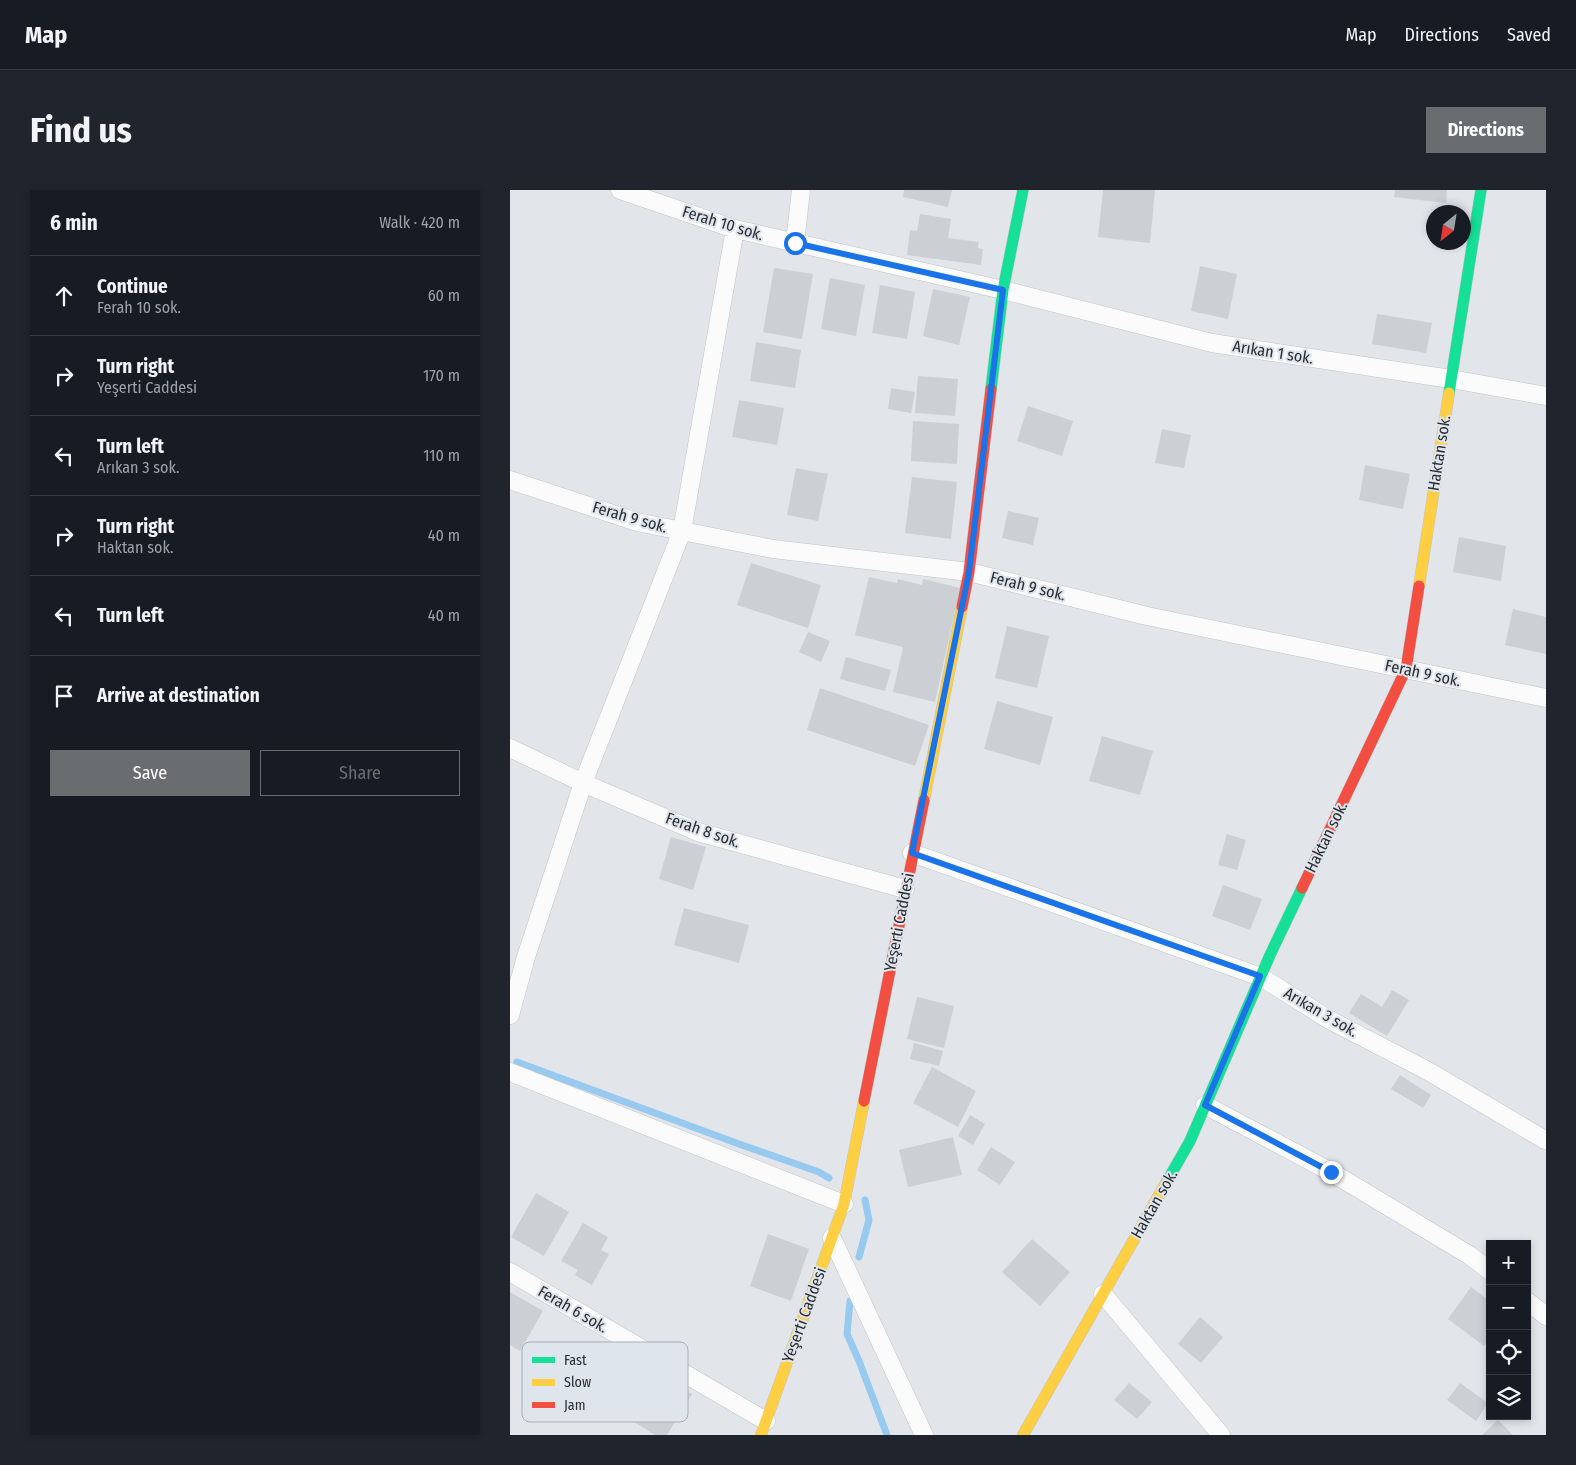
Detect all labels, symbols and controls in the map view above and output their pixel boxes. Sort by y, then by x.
text: Map [25,21,67,49]
text: Map [1345,24,1377,46]
text: Directions [1405,24,1479,46]
text: Saved [1507,24,1551,46]
button: Directions [1426,107,1546,153]
text: Find us [30,109,132,151]
street label: Ferah 10 sok. [680,202,766,244]
north arrow [1426,205,1471,250]
text: 6 min [50,210,98,236]
text: Walk · 420 m [379,213,460,232]
route start [784,232,807,255]
text: Continue [97,275,168,298]
icon: ahead [50,282,78,310]
text: 60 m [428,286,460,305]
text: Ferah 10 sok. [97,298,181,317]
street label: Arıkan 1 sok. [1231,336,1315,368]
text: Turn right [97,355,174,378]
icon: right [50,362,78,390]
text: 170 m [423,366,460,385]
text: Yeşerti Caddesi [97,378,197,397]
street label: Haktan sok. [1424,414,1454,492]
text: Turn left [97,435,164,458]
icon: left [50,442,78,470]
text: 110 m [423,446,460,465]
text: Arıkan 3 sok. [97,458,179,477]
street label: Ferah 9 sok. [590,497,670,537]
text: Turn right [97,515,174,538]
icon: right [50,522,78,550]
text: 40 m [428,526,460,545]
text: Haktan sok. [97,538,173,557]
street label: Ferah 9 sok. [988,567,1068,605]
icon: left [50,602,78,630]
text: Turn left [97,604,164,627]
text: 40 m [428,606,460,625]
street label: Ferah 9 sok. [1383,656,1463,690]
icon: arrive [50,682,78,710]
text: Arrive at destination [97,684,260,707]
button: Save [50,750,250,796]
button: Share [260,750,460,796]
street label: Haktan sok. [1301,799,1351,875]
street label: Ferah 8 sok. [663,808,743,852]
street label: Yeşerti Caddesi [880,871,918,973]
street label: Arıkan 3 sok. [1281,983,1361,1041]
route end [1320,1161,1343,1184]
street label: Haktan sok. [1127,1166,1181,1242]
map controls [1486,1240,1531,1420]
button: + [1486,1240,1531,1285]
street label: Yeşerti Caddesi [778,1265,830,1365]
street label: Ferah 6 sok. [535,1281,611,1337]
button: − [1486,1285,1531,1330]
button: locate [1486,1330,1531,1375]
legend [522,1342,688,1422]
text: Fast [564,1352,587,1369]
text: Slow [564,1374,591,1391]
button: layers [1486,1375,1531,1420]
text: Jam [564,1397,585,1414]

